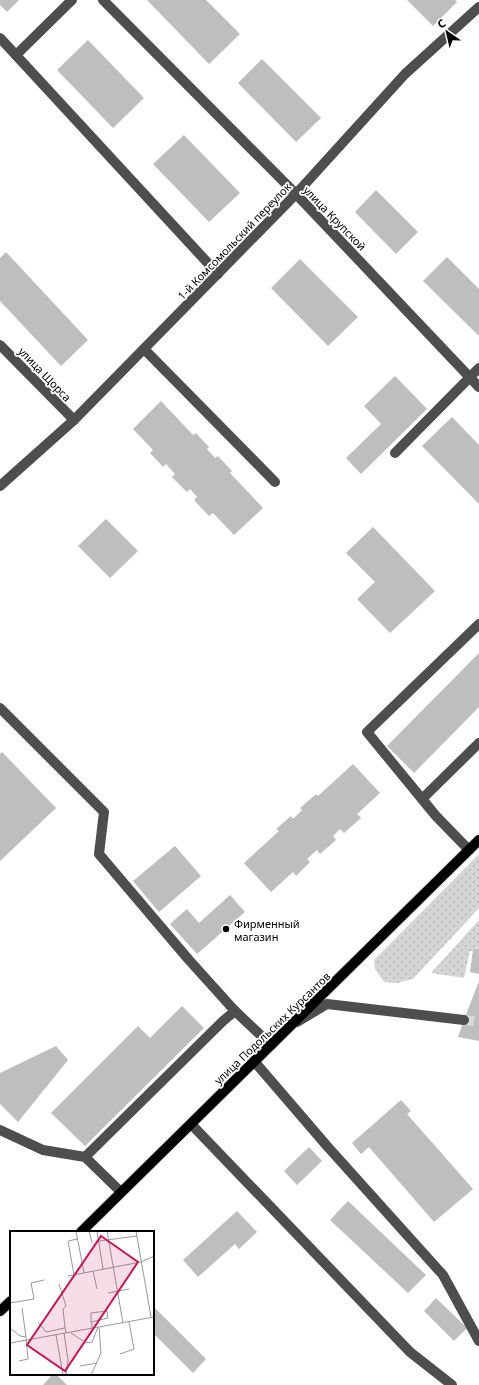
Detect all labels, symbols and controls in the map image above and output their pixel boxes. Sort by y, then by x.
north arrow [427,12,467,52]
text: С [434,15,448,32]
street label: 1-й Комсомольский переулок [174,179,294,303]
street label: улица Крупской [300,183,370,253]
street label: улица Щорса [15,344,75,404]
place label: Фирменный магазин [234,916,300,944]
marker: Фирменный магазин [221,924,231,934]
street label: улица Подольских Курсантов [211,968,333,1088]
inset map [10,1231,154,1375]

